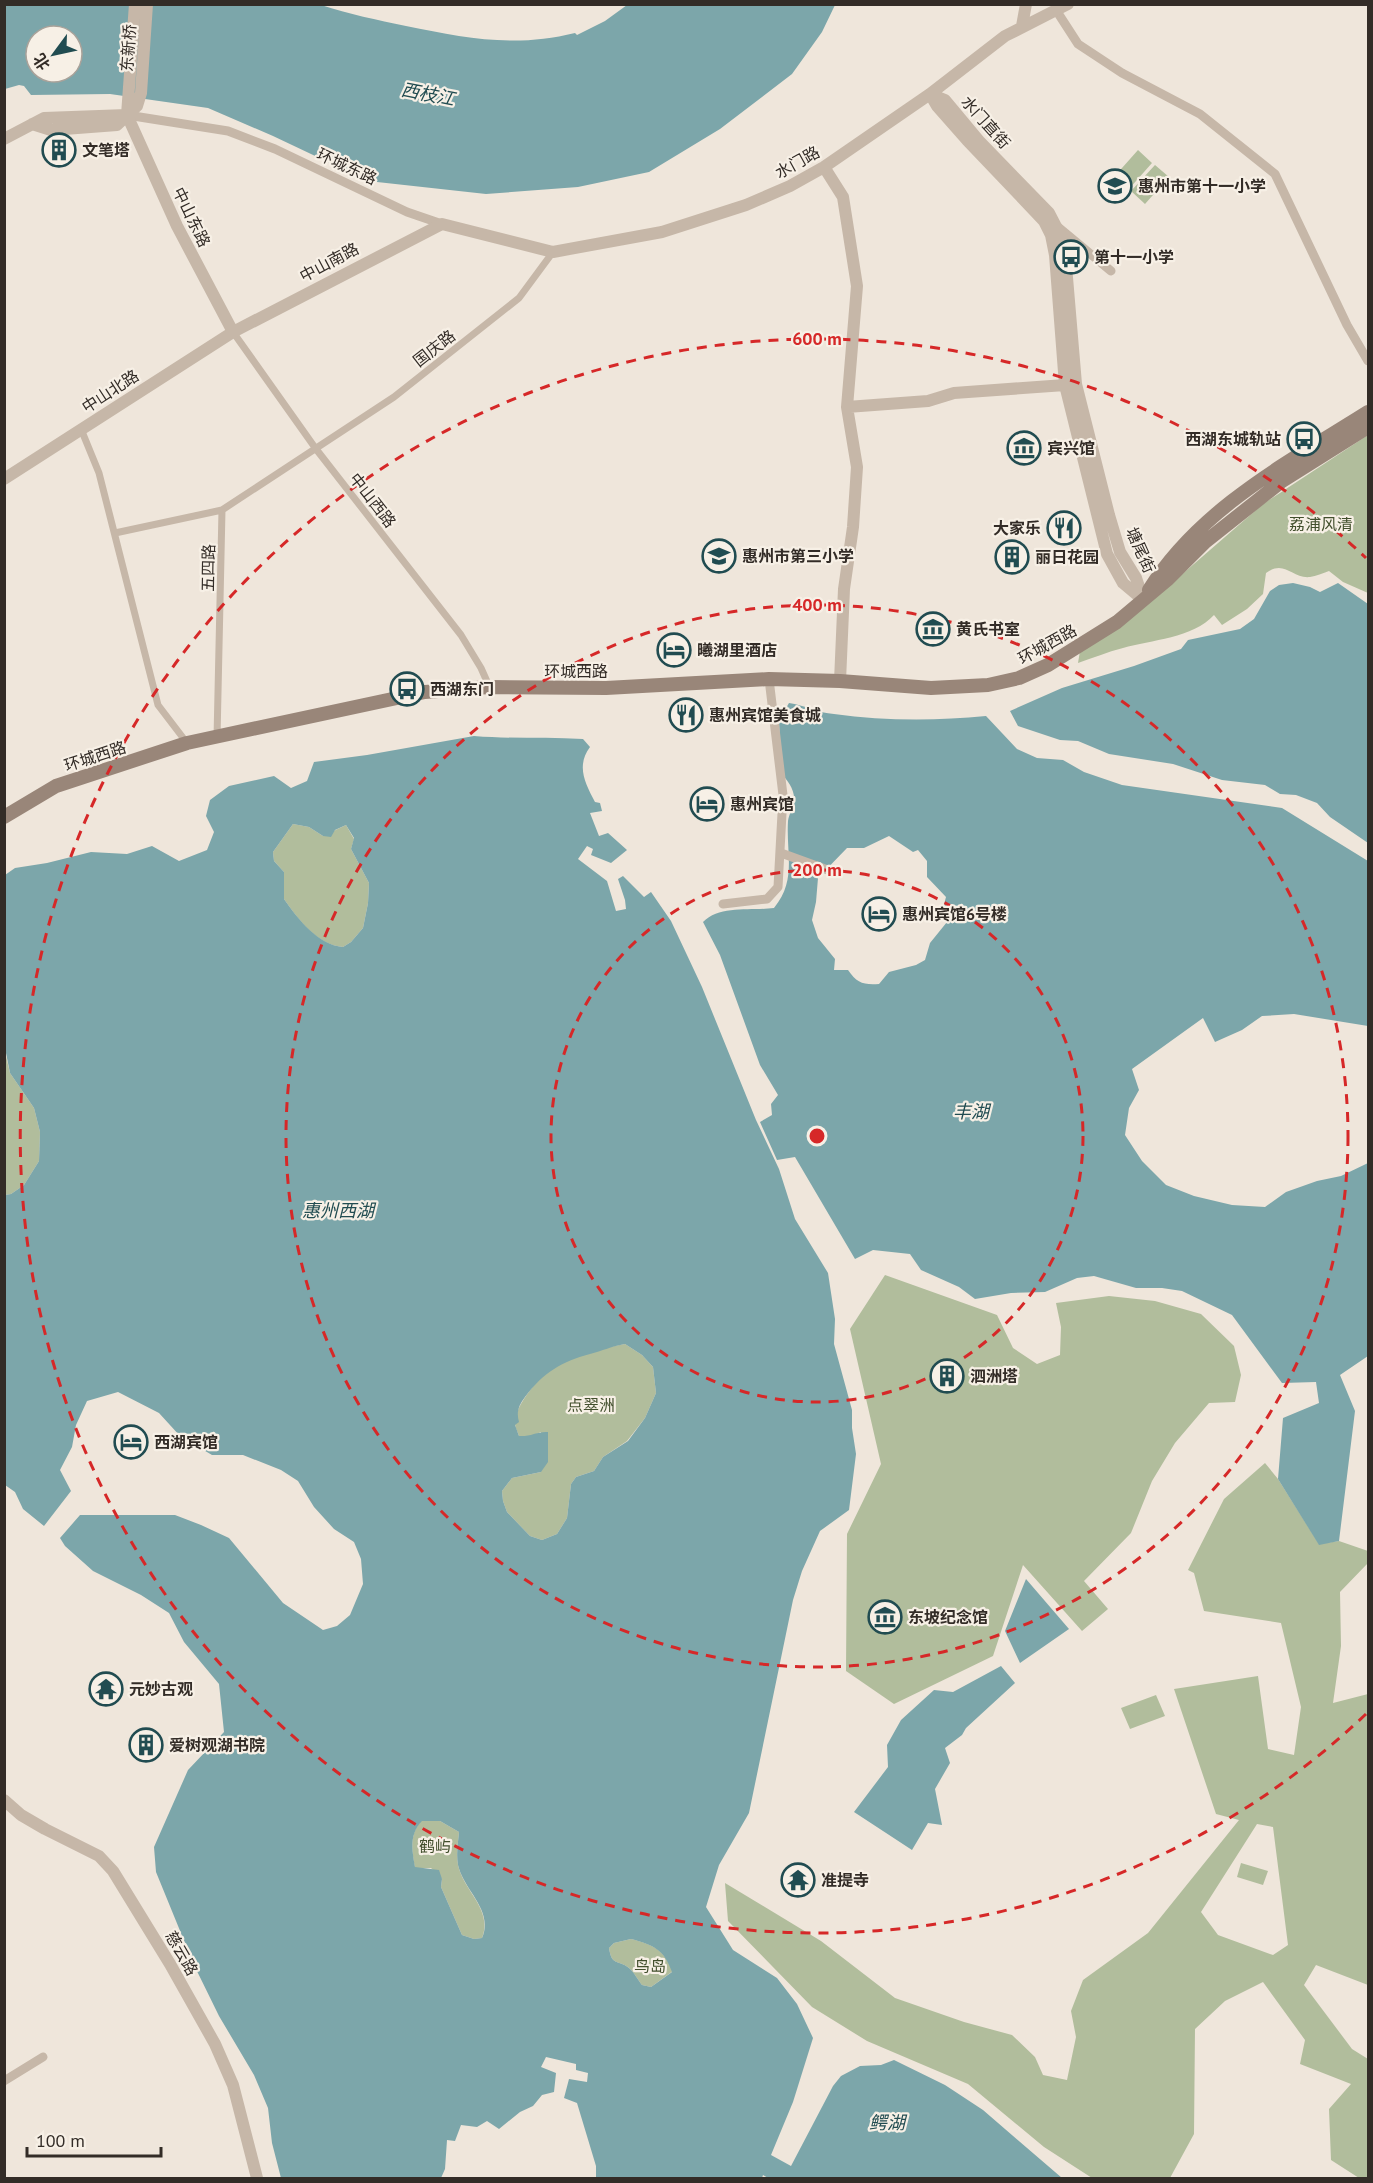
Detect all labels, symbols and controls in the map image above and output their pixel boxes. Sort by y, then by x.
street label: 东新桥 [116,23,140,73]
north arrow [24,24,84,84]
text: 北 [29,50,54,74]
water label: 西枝江 [399,78,459,111]
street label: 水门直街 [957,92,1015,152]
building icon: 文笔塔 [41,132,77,168]
place label: 文笔塔 [82,140,130,160]
street label: 水门路 [771,142,823,182]
street label: 环城东路 [314,143,380,189]
school or university icon: 惠州市第十一小学 [1097,168,1133,204]
place label: 惠州市第十一小学 [1138,176,1266,196]
street label: 中山东路 [169,184,215,250]
street label: 中山南路 [296,238,362,286]
bus stop icon: 第十一小学 [1053,239,1089,275]
place label: 第十一小学 [1094,247,1174,267]
street label: 国庆路 [409,325,459,371]
text: 600 m [792,327,842,350]
street label: 中山北路 [78,365,142,417]
bus stop icon: 西湖东城轨站 [1286,421,1322,457]
place label: 西湖东城轨站 [1185,429,1281,449]
museum icon: 宾兴馆 [1006,430,1042,466]
place label: 宾兴馆 [1047,438,1095,458]
street label: 中山西路 [345,469,401,531]
restaurant icon: 大家乐 [1046,510,1082,546]
park label: 荔浦风清 [1289,514,1353,534]
place label: 大家乐 [993,518,1041,538]
street label: 塘尾街 [1122,524,1160,576]
school or university icon: 惠州市第三小学 [701,538,737,574]
building icon: 丽日花园 [994,539,1030,575]
street label: 五四路 [198,544,218,592]
place label: 惠州市第三小学 [742,546,854,566]
place label: 丽日花园 [1035,547,1099,567]
text: 400 m [792,593,842,616]
museum icon: 黄氏书室 [915,611,951,647]
place label: 黄氏书室 [956,619,1020,639]
street label: 环城西路 [1014,620,1080,668]
hotel icon: 曦湖里酒店 [656,632,692,668]
place label: 曦湖里酒店 [697,640,777,660]
street label: 环城西路 [544,661,608,681]
bus stop icon: 西湖东门 [389,671,425,707]
place label: 西湖东门 [430,679,494,699]
restaurant icon: 惠州宾馆美食城 [668,697,704,733]
place label: 惠州宾馆美食城 [709,705,821,725]
street label: 环城西路 [61,737,129,775]
hotel icon: 惠州宾馆 [689,786,725,822]
place label: 惠州宾馆 [730,794,794,814]
text: 200 m [792,858,842,881]
hotel icon: 惠州宾馆6号楼 [861,896,897,932]
place label: 惠州宾馆6号楼 [902,904,1007,924]
water label: 丰湖 [953,1100,992,1123]
centre of rings [807,1126,827,1146]
water label: 惠州西湖 [302,1199,377,1222]
building icon: 泗洲塔 [929,1358,965,1394]
place label: 泗洲塔 [970,1366,1018,1386]
park label: 点翠洲 [567,1395,615,1415]
hotel icon: 西湖宾馆 [113,1424,149,1460]
place label: 西湖宾馆 [154,1432,218,1452]
museum icon: 东坡纪念馆 [867,1599,903,1635]
place label: 东坡纪念馆 [908,1607,988,1627]
temple icon: 元妙古观 [88,1671,124,1707]
place label: 元妙古观 [129,1679,193,1699]
building icon: 爱树观湖书院 [128,1727,164,1763]
place label: 爱树观湖书院 [169,1735,265,1755]
park label: 鹤屿 [419,1836,451,1856]
temple icon: 准提寺 [780,1862,816,1898]
place label: 准提寺 [821,1870,869,1890]
street label: 慈云路 [161,1927,203,1979]
park label: 鸟岛 [634,1956,666,1976]
water label: 鳄湖 [869,2111,908,2134]
scale bar [27,2120,160,2158]
text: 100 m [36,2129,85,2152]

